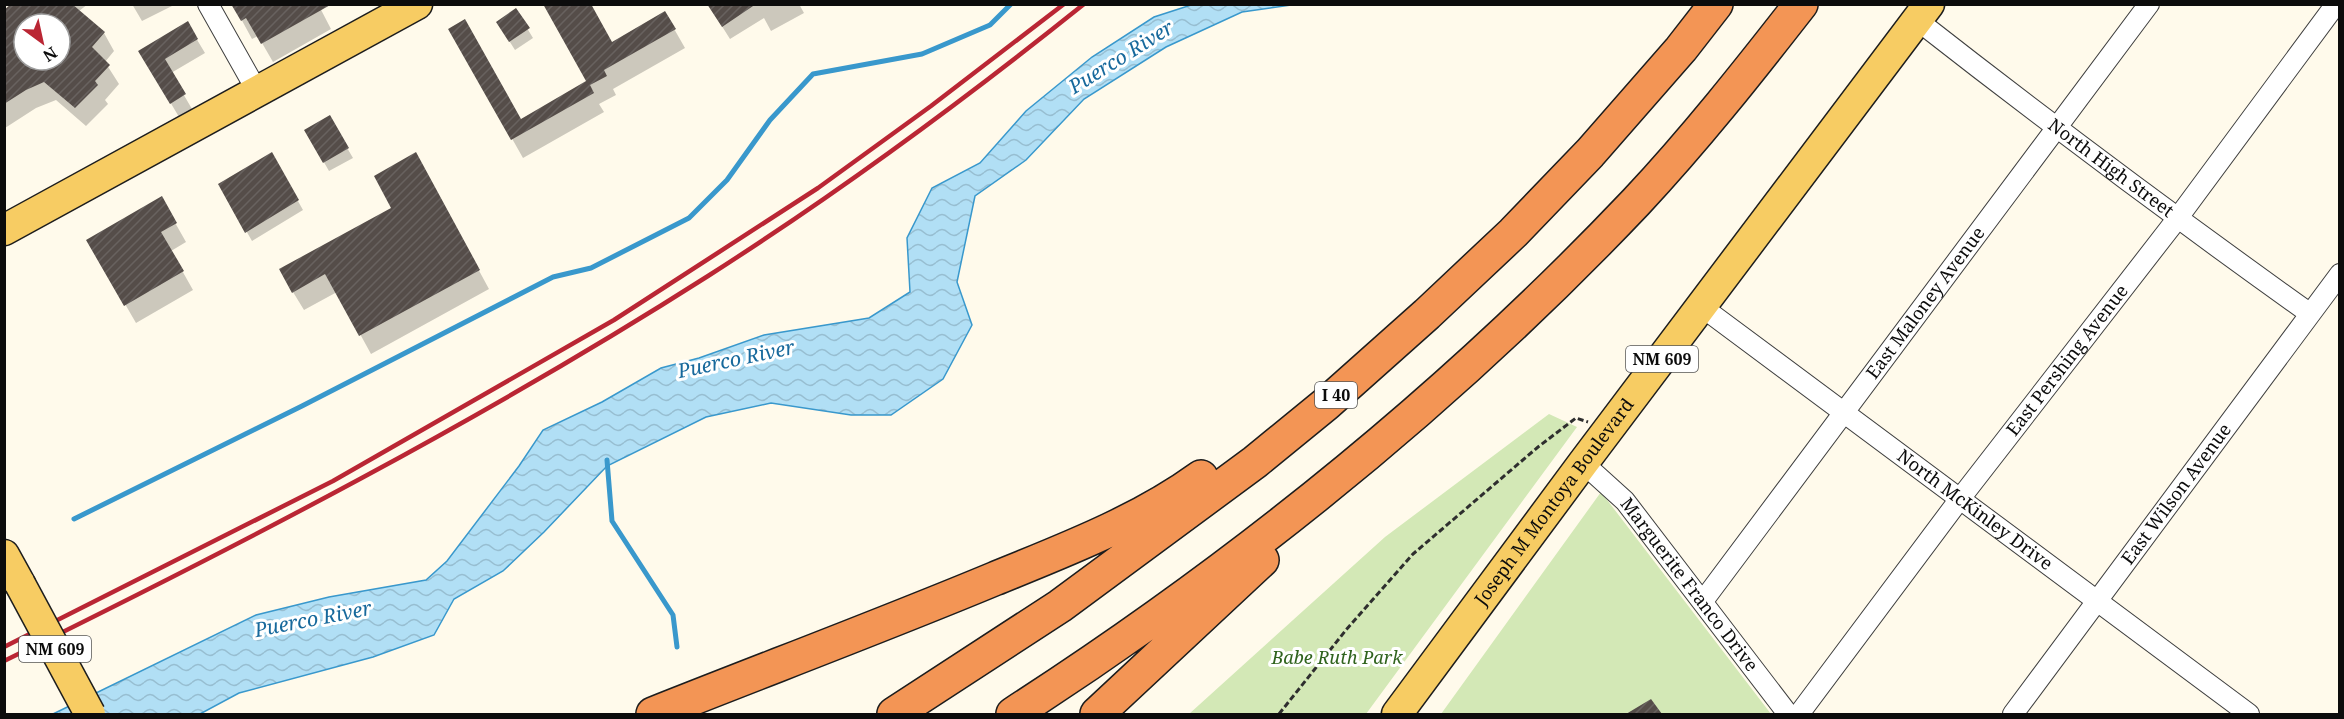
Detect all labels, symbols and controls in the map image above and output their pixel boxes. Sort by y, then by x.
north arrow [12,12,72,72]
water label: Puerco River [1062,13,1179,100]
text: N [39,42,61,67]
street label: North High Street [2044,112,2179,222]
street label: East Maloney Avenue [1860,221,1990,383]
street label: East Pershing Avenue [2000,279,2133,440]
water label: Puerco River [674,333,798,384]
road number: NM 609 [1626,346,1698,372]
road number: I 40 [1315,382,1357,408]
street label: Joseph M Montoya Boulevard [1468,393,1639,611]
street label: East Wilson Avenue [2115,418,2236,569]
street label: North McKinley Drive [1893,443,2058,575]
street label: Marguerite Franco Drive [1616,492,1764,676]
water label: Puerco River [251,594,374,643]
road number: NM 609 [19,636,91,662]
park label: Babe Ruth Park [1271,645,1403,669]

